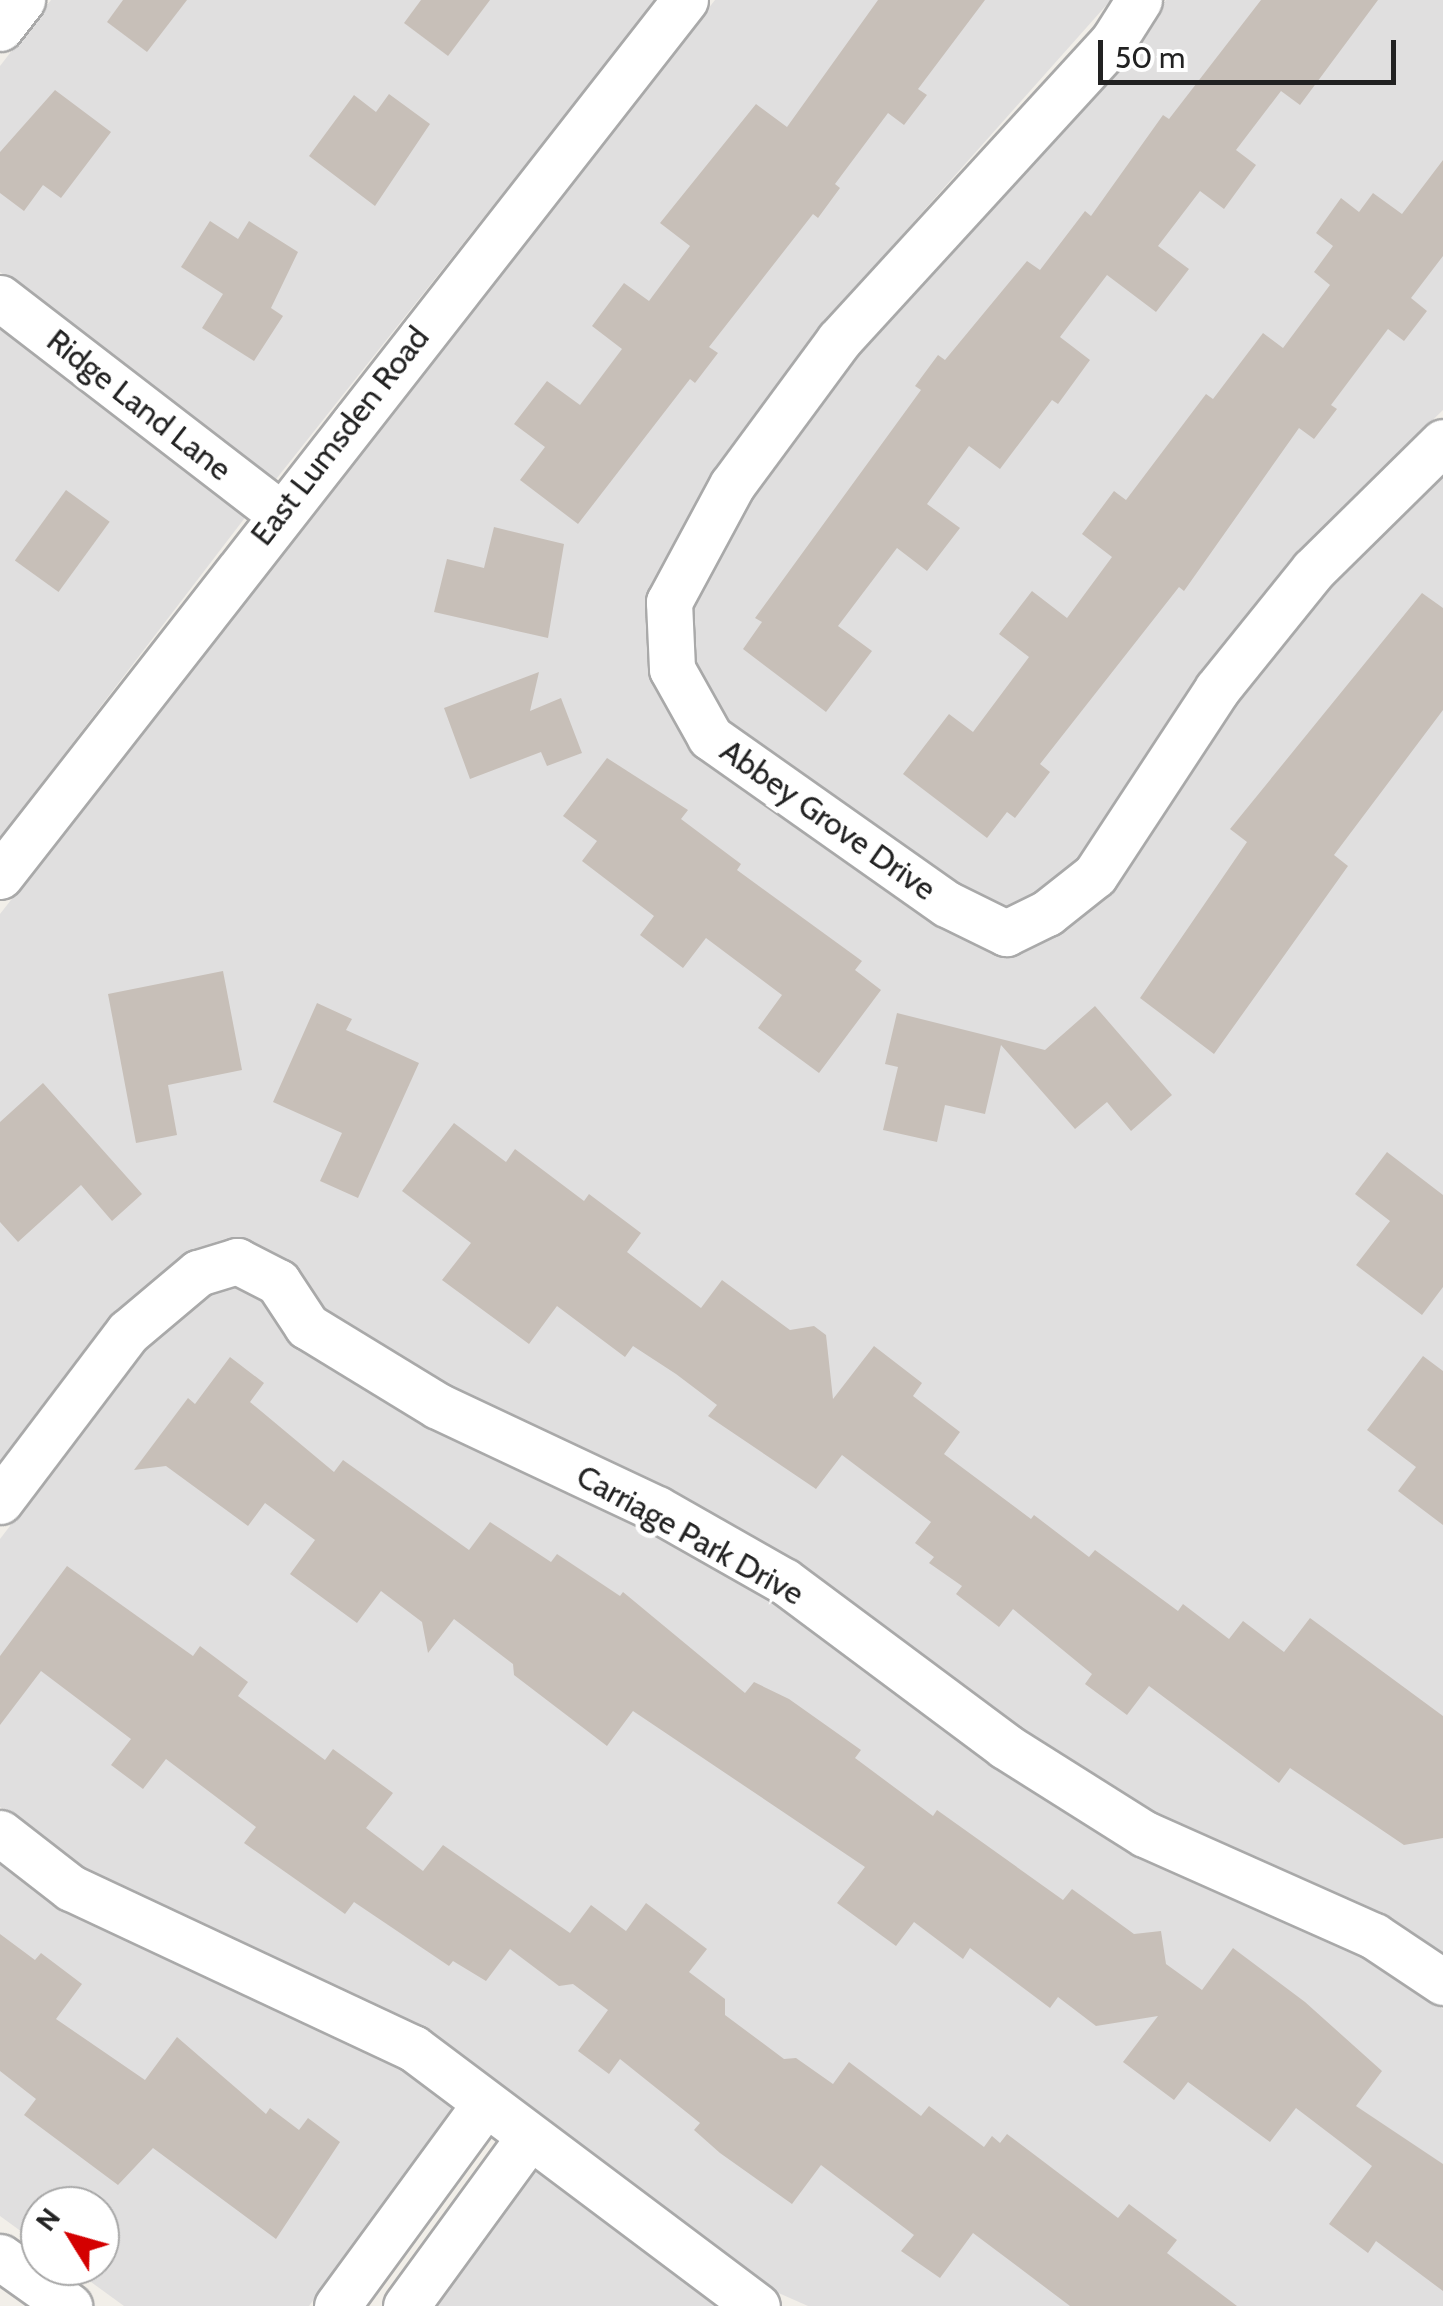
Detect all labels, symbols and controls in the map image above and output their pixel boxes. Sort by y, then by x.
scale bar [1103,20,1400,82]
text: 50 m [1115,39,1185,76]
street label: East Lumsden Road [243,319,437,553]
street label: Ridge Land Lane [39,321,239,489]
street label: Abbey Grove Drive [713,731,943,909]
street label: Carriage Park Drive [570,1457,810,1613]
north arrow [20,2186,120,2286]
text: N [28,2201,67,2237]

